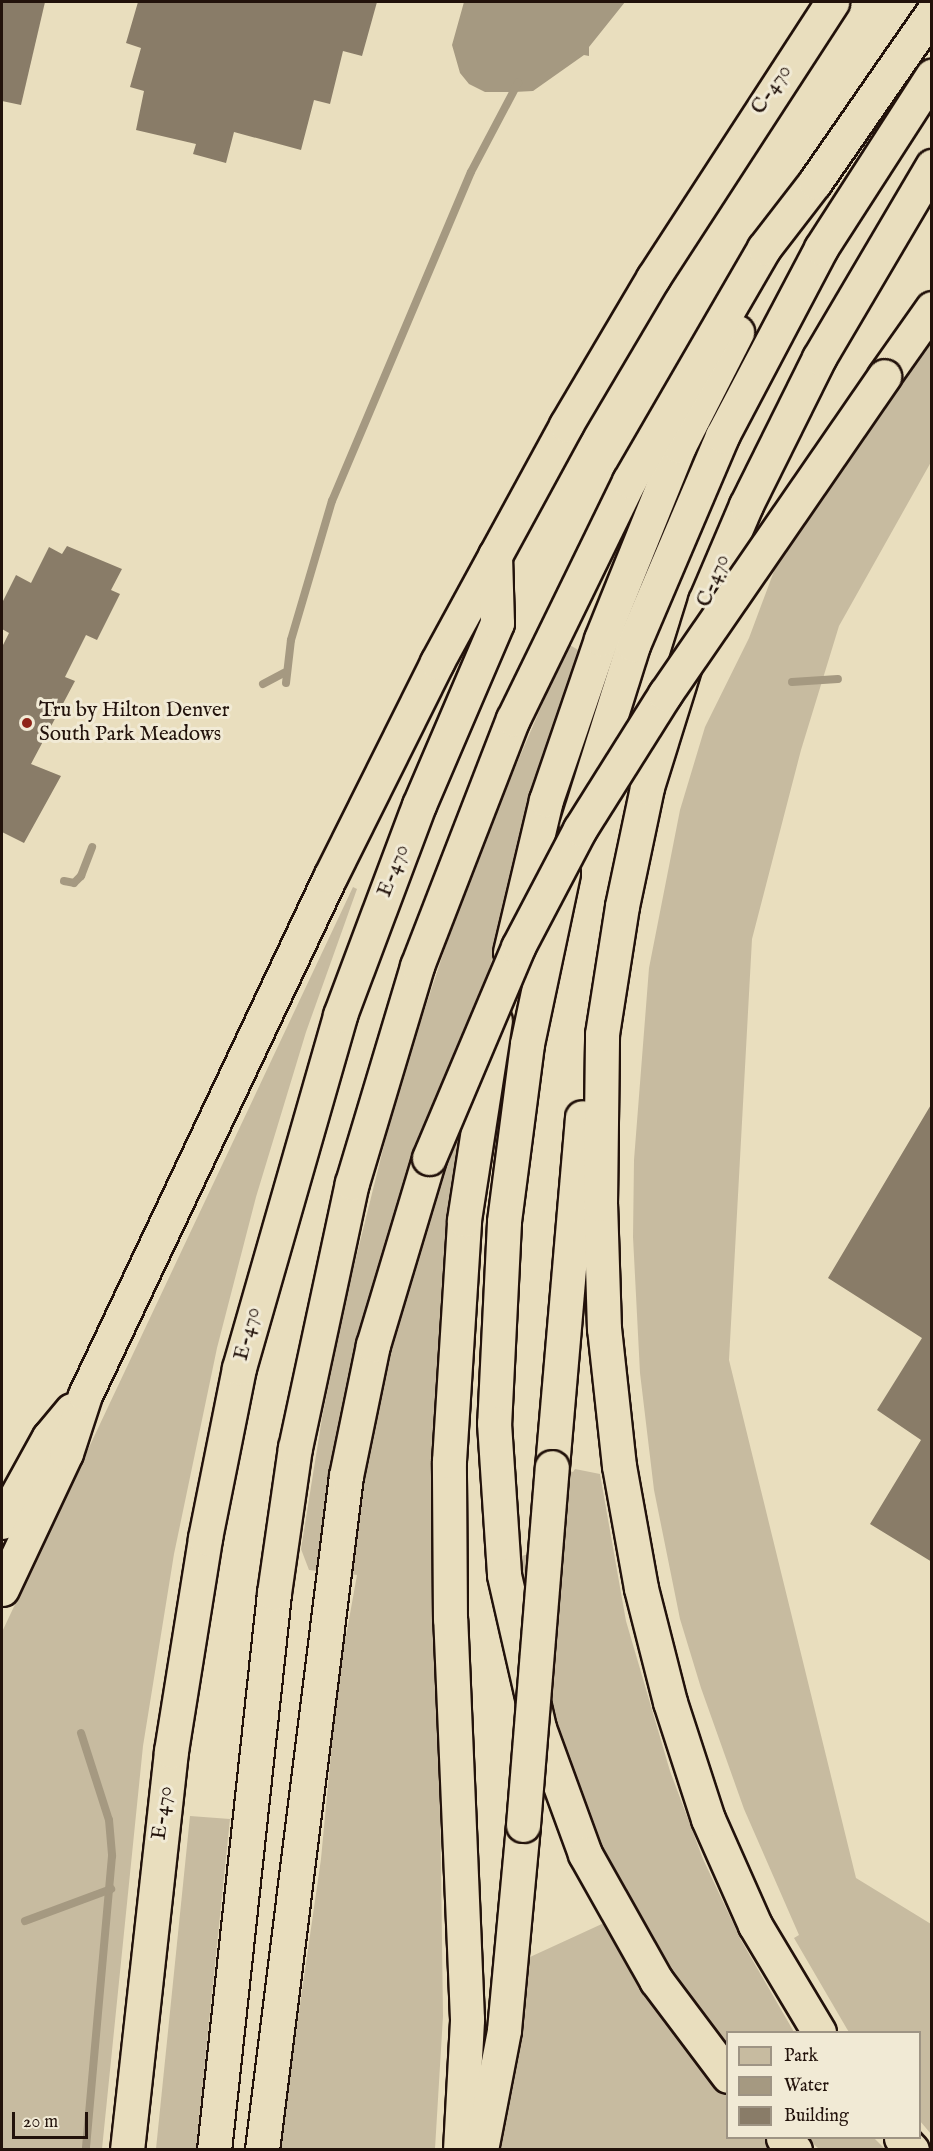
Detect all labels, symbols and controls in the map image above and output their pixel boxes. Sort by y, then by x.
street label: C-470 [746,60,798,120]
street label: C-470 [692,551,736,611]
place label: Tru by Hilton Denver South Park Meadows [39,698,229,748]
marker: Tru by Hilton Denver South Park Meadows [20,716,34,730]
street label: E-470 [373,841,415,901]
street label: E-470 [229,1305,267,1363]
street label: E-470 [147,1785,179,1841]
legend [726,2031,921,2139]
text: Park [784,2045,818,2068]
text: Water [784,2075,829,2098]
scale bar [15,2100,92,2138]
text: Building [784,2105,849,2128]
text: 20 m [23,2111,58,2134]

